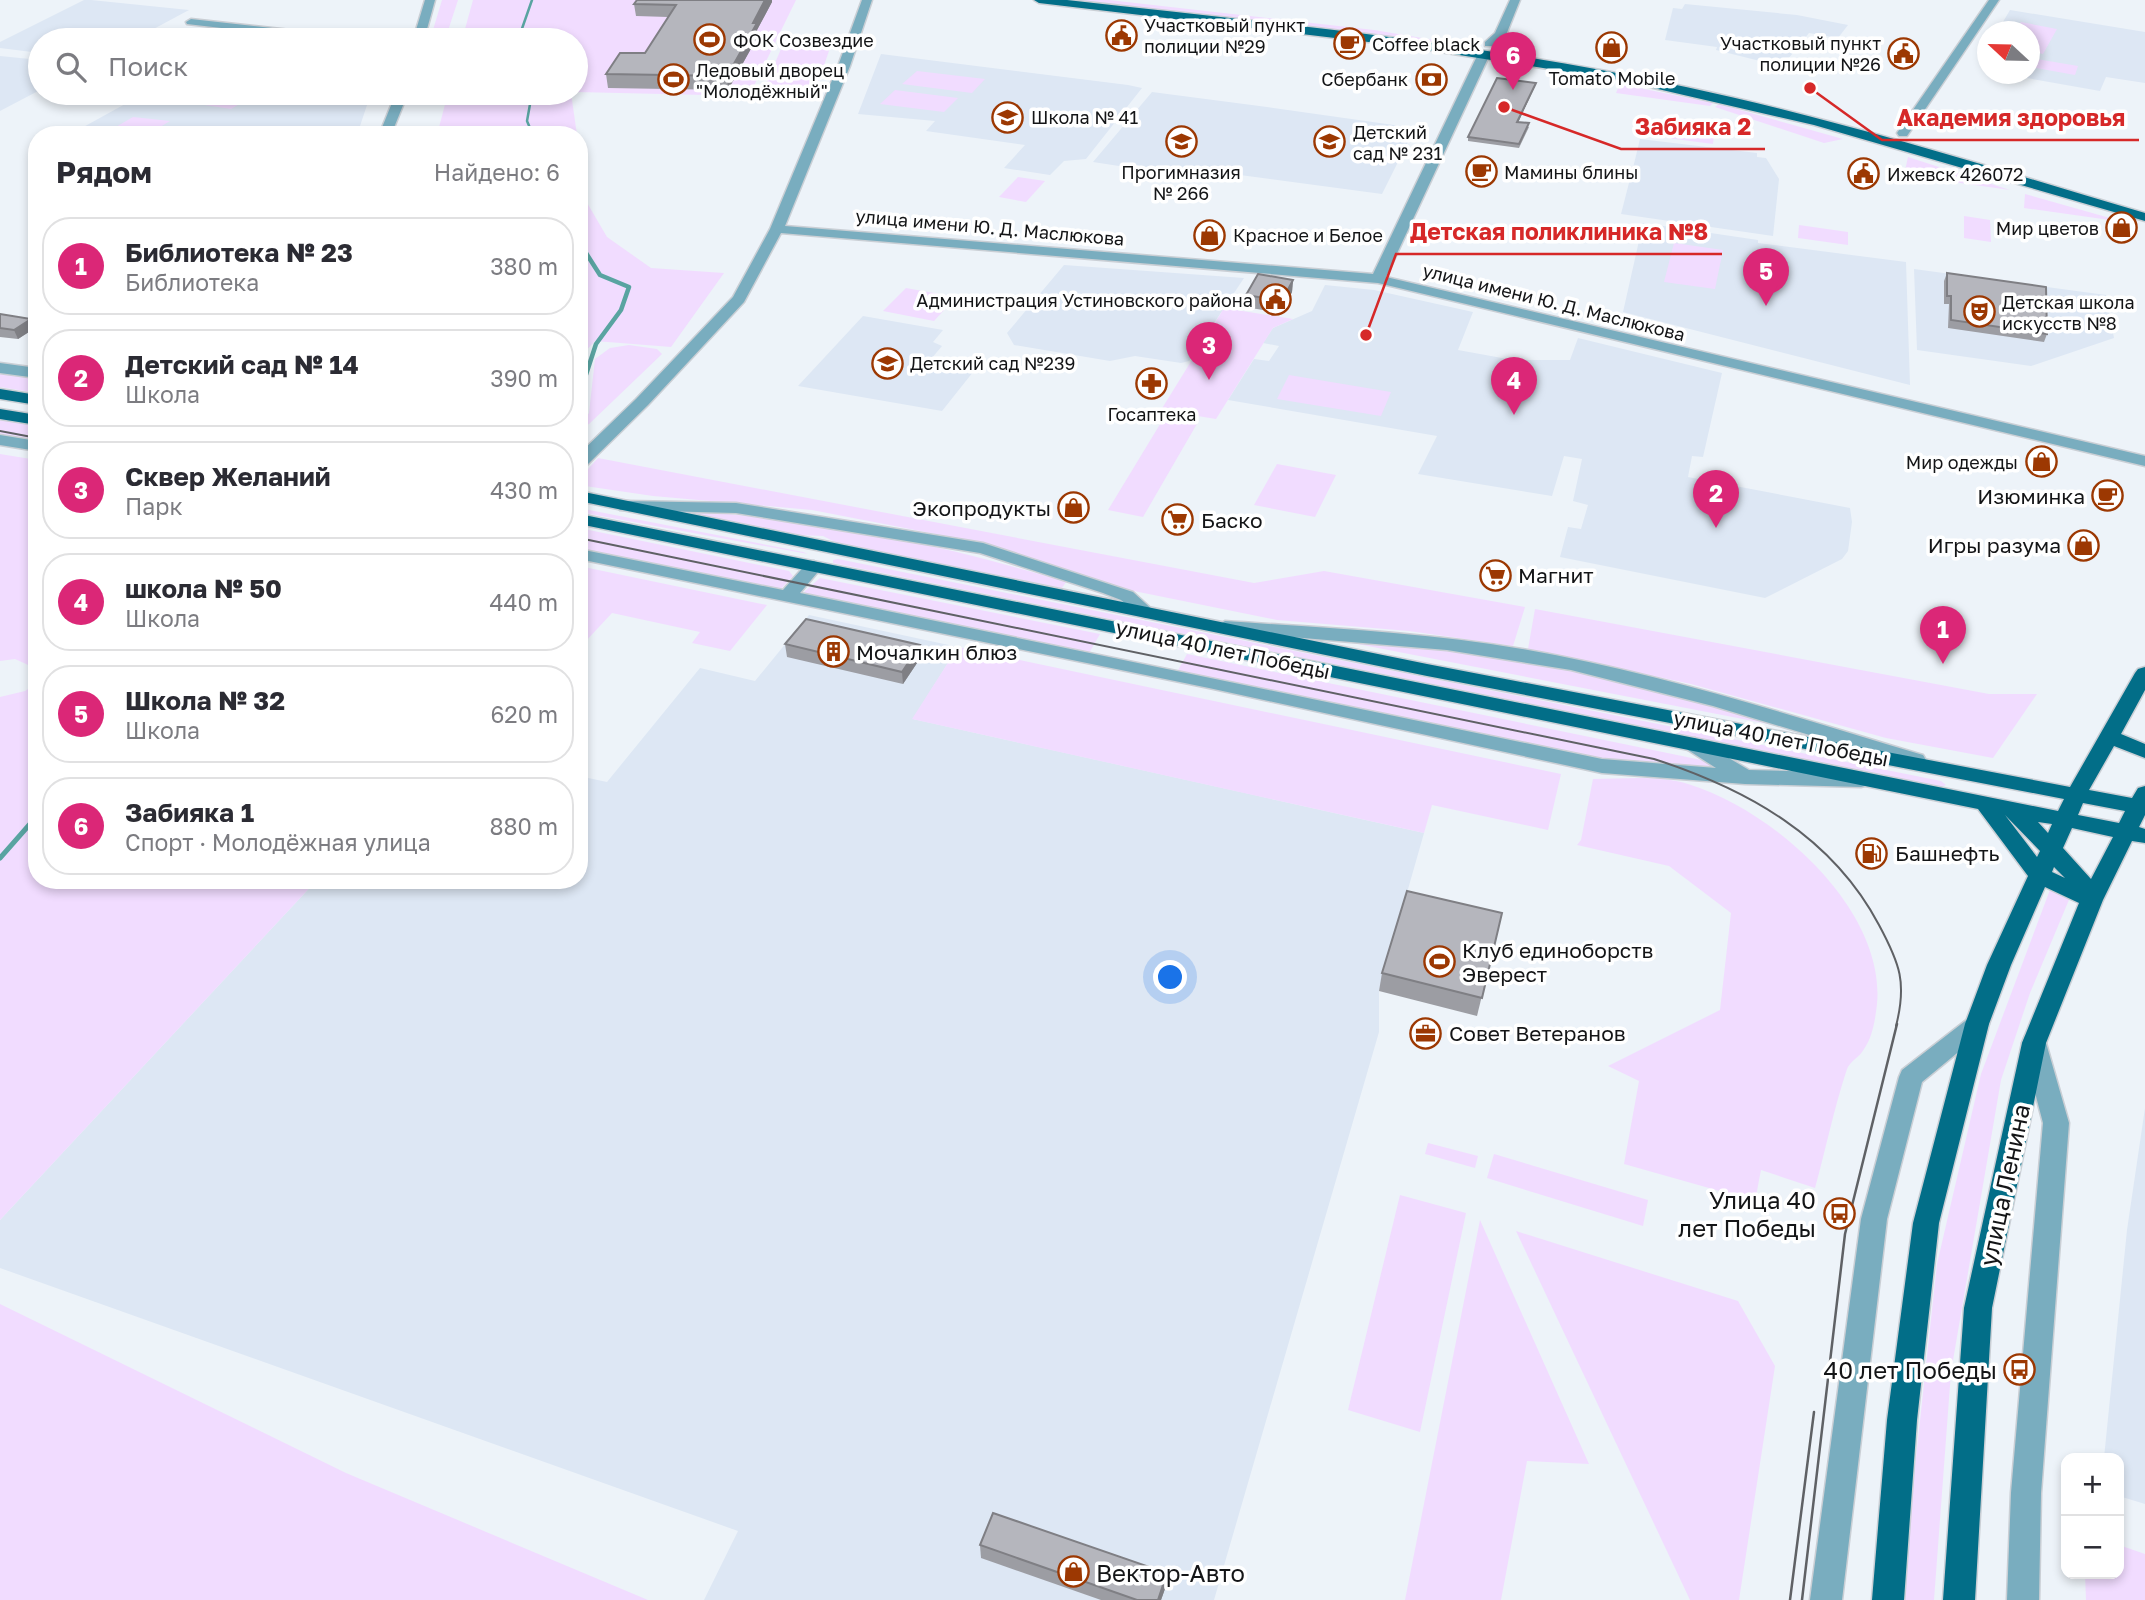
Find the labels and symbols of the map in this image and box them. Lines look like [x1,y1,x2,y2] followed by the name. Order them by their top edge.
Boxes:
[1144,14,1305,57] place label: Участковый пункт полиции №29
[1104,18,1138,52] public building icon: Участковый пункт полиции №29
[1977,21,2040,84] north arrow
[693,23,727,57] sports icon: ФОК Созвездие
[1332,27,1366,61] cafe icon: Coffee black
[733,29,874,51] place label: ФОК Созвездие
[1595,31,1629,65] shop icon: Tomato Mobile
[1490,32,1536,90] pin: 6
[1720,32,1881,75] place label: Участковый пункт полиции №26
[1372,33,1480,55] place label: Coffee black
[1887,36,1921,70] public building icon: Участковый пункт полиции №26
[696,59,844,102] place label: Ледовый дворец "Молодёжный"
[1414,62,1448,96] bank icon: Сбербанк
[656,63,690,97] sports icon: Ледовый дворец "Молодёжный"
[1549,67,1675,89] place label: Tomato Mobile
[1321,68,1408,90] place label: Сбербанк
[1882,96,2139,140] callout: Академия здоровья
[991,100,1025,134] school or university icon: Школа № 41
[1897,103,2125,131] text: Академия здоровья
[1621,105,1765,149] callout: Забияка 2
[1031,106,1138,128] place label: Школа № 41
[1635,112,1751,140] text: Забияка 2
[1353,121,1443,164] place label: Детский сад № 231
[1164,125,1198,159] school or university icon: Прогимназия № 266
[1313,125,1347,159] school or university icon: Детский сад № 231
[1464,155,1498,189] cafe icon: Мамины блины
[1847,157,1881,191] public building icon: Ижевск 426072
[1121,161,1241,204] place label: Прогимназия № 266
[1504,161,1638,183] place label: Мамины блины
[1887,163,2023,185] place label: Ижевск 426072
[855,204,1125,250] street label: улица имени Ю. Д. Маслюкова
[1396,210,1722,254] callout: Детская поликлиника №8
[2105,211,2139,245] shop icon: Мир цветов
[1410,217,1708,245] text: Детская поликлиника №8
[1996,217,2099,239] place label: Мир цветов
[1193,218,1227,252] shop icon: Красное и Белое
[1233,224,1383,246] place label: Красное и Белое
[1743,248,1789,306] pin: 5
[1421,259,1687,345] street label: улица имени Ю. Д. Маслюкова
[1259,283,1293,317] public building icon: Администрация Устиновского района
[916,289,1253,311] place label: Администрация Устиновского района
[2002,291,2135,334] place label: Детская школа искусств №8
[1962,295,1996,329] theatre icon: Детская школа искусств №8
[1186,322,1232,380] pin: 3
[870,346,904,380] school or university icon: Детский сад №239
[910,352,1075,374] place label: Детский сад №239
[1491,357,1537,415] pin: 4
[1135,366,1169,400] pharmacy icon: Госаптека
[1107,403,1197,425] place label: Госаптека
[2024,445,2058,479] shop icon: Мир одежды
[1906,451,2018,473] place label: Мир одежды
[1693,470,1739,528] pin: 2
[2091,479,2125,513] cafe icon: Изюминка
[1977,483,2085,509] place label: Изюминка
[1057,491,1091,525] shop icon: Экопродукты
[913,495,1051,521] place label: Экопродукты
[1161,503,1195,537] supermarket icon: Баско
[1201,507,1263,533] place label: Баско
[2067,528,2101,562] shop icon: Игры разума
[1928,532,2061,558] place label: Игры разума
[1478,558,1512,592] supermarket icon: Магнит
[1518,562,1594,588] place label: Магнит
[1920,606,1966,664] pin: 1
[1113,614,1333,684] street label: улица 40 лет Победы
[816,635,850,669] building icon: Мочалкин блюз
[856,639,1017,665] place label: Мочалкин блюз
[1671,704,1891,772] street label: улица 40 лет Победы
[1855,836,1889,870] fuel station icon: Башнефть
[1895,840,1999,866] place label: Башнефть
[1462,937,1653,987] place label: Клуб единоборств Эверест
[1422,945,1456,979] sports icon: Клуб единоборств Эверест
[1153,960,1187,994] your location
[1409,1016,1443,1050] office icon: Совет Ветеранов
[1449,1020,1626,1046] place label: Совет Ветеранов
[1973,1101,2035,1269] street label: улица Ленина
[1678,1185,1816,1242] place label: Улица 40 лет Победы
[1822,1196,1856,1230] bus stop icon: Улица 40 лет Победы
[2003,1352,2037,1386] bus stop icon: 40 лет Победы
[1824,1355,1997,1384] place label: 40 лет Победы
[1056,1555,1090,1589] shop icon: Вектор-Авто
[1096,1558,1245,1587] place label: Вектор-Авто

